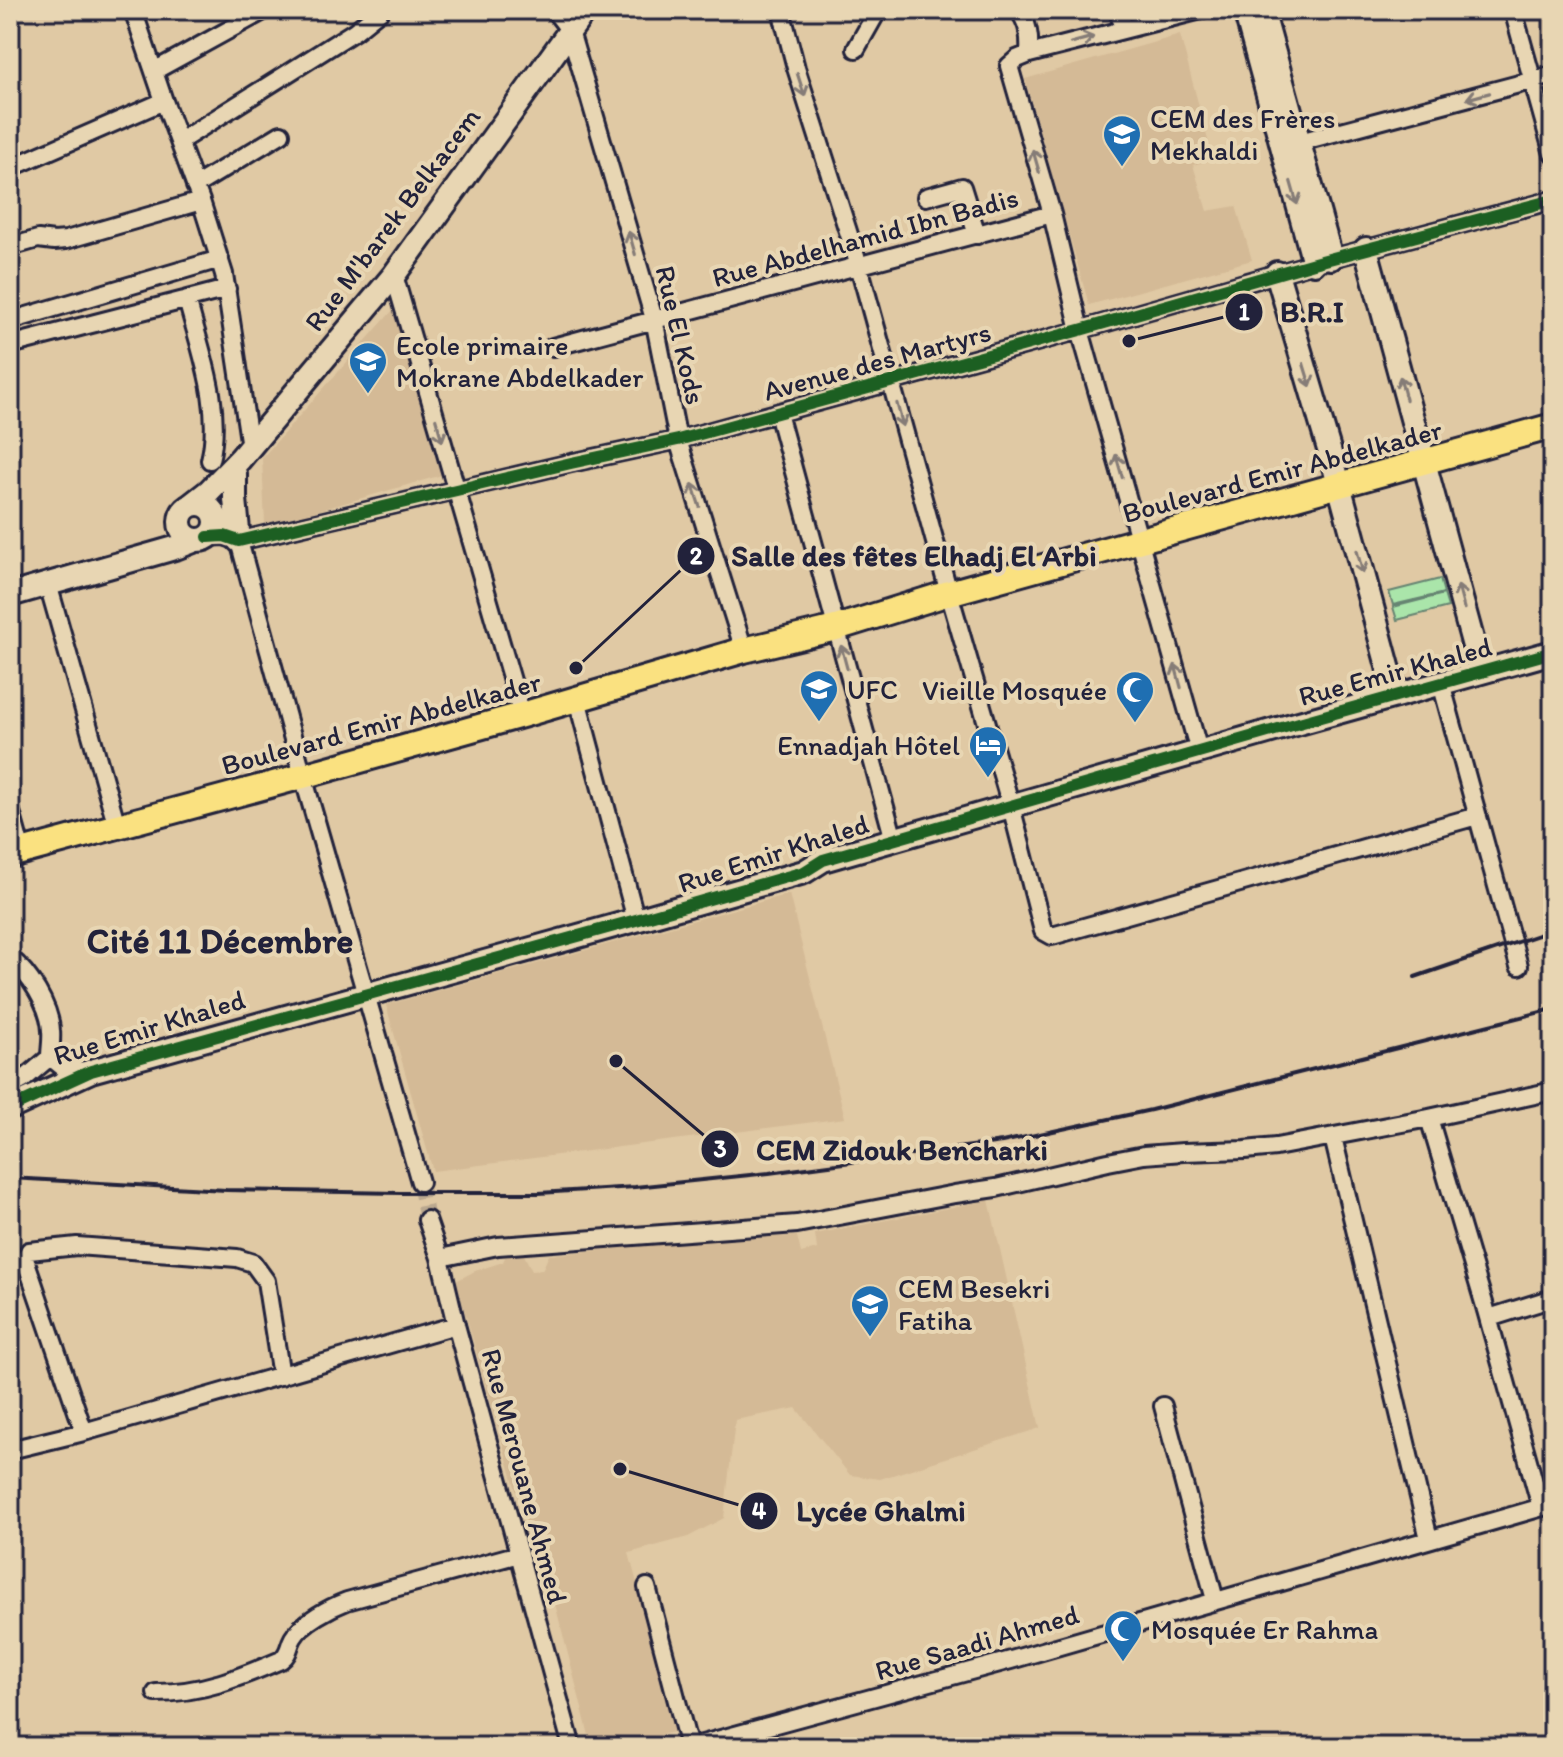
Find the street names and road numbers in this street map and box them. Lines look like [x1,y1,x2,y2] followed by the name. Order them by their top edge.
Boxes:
[297,100,488,338] street label: Rue M'barek Belkacem
[708,180,1022,294] street label: Rue Abdelhamid Ibn Badis
[649,262,713,408] street label: Rue El Kods
[759,314,995,408] street label: Avenue des Martyrs
[1118,412,1446,530] street label: Boulevard Emir Abdelkader
[1295,629,1495,713] street label: Rue Emir Khaled
[217,664,545,782] street label: Boulevard Emir Abdelkader
[673,806,873,900] street label: Rue Emir Khaled
[49,982,249,1072] street label: Rue Emir Khaled
[475,1345,575,1607] street label: Rue Merouane Ahmed
[871,1596,1083,1687] street label: Rue Saadi Ahmed

